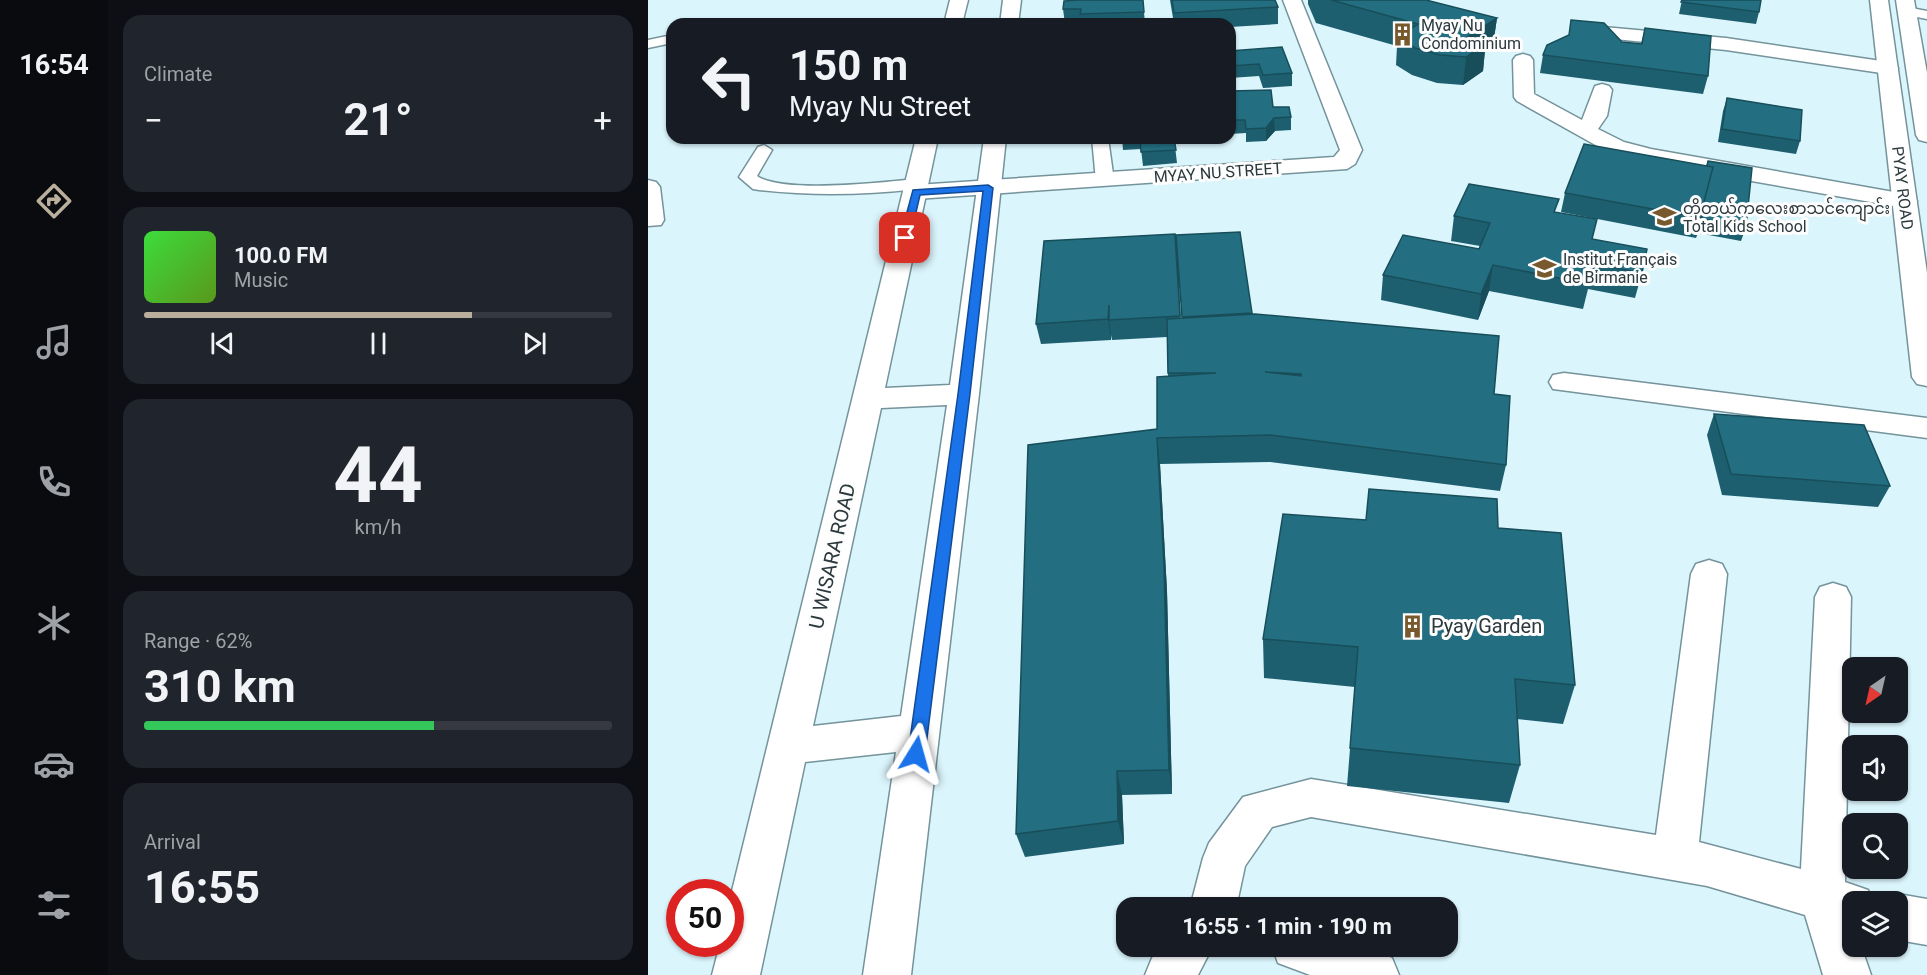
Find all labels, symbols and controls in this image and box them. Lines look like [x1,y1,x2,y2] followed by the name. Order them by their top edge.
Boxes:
[1421,16,1521,53] place label: Myay Nu Condominium
[1390,21,1416,47] building icon: Myay Nu Condominium
[789,41,908,90] text: 150 m
[690,42,768,120] icon: left
[19,49,89,81] text: 16:54
[144,62,212,86] text: Climate
[789,91,971,123] text: Myay Nu Street
[343,93,413,146] text: 21°
[144,101,163,140] text: −
[593,101,612,140] text: +
[1888,145,1917,231] street label: PYAY ROAD
[1153,159,1283,186] street label: MYAY NU STREET
[33,180,75,222] icon: directions
[1683,197,1890,236] place label: တိုတယ်ကလေးစာသင်ကျောင်း Total Kids School
[1652,204,1678,230] school or university icon: တိုတယ်ကလေးစာသင်ကျောင်း Total Kids School
[879,212,930,263] pin
[888,221,921,254] icon: arrive
[234,243,328,268] text: 100.0 FM
[1563,250,1677,287] place label: Institut Français de Birmanie
[1532,255,1558,281] school or university icon: Institut Français de Birmanie
[234,268,288,292] text: Music
[33,321,75,363] icon: music
[206,327,239,360] icon: previous
[362,327,395,360] icon: pause
[518,327,551,360] icon: next
[333,430,423,521] text: 44
[33,461,75,503] icon: phone
[804,481,860,631] street label: U WISARA ROAD
[355,515,401,539] text: km/h
[33,602,75,644] icon: climate
[1400,613,1426,639] building icon: Pyay Garden
[1431,614,1542,638] place label: Pyay Garden
[144,629,252,653] text: Range · 62%
[1842,657,1908,723] north arrow
[1842,657,1908,957] map controls
[144,660,296,713] text: 310 km
[884,722,948,786] position arrow
[1842,735,1908,801] button: sound
[33,743,75,785] icon: car
[1842,813,1908,879] button: search
[144,830,201,854] text: Arrival
[144,861,260,914] text: 16:55
[666,879,744,957] speed limit sign: 50
[33,884,75,926] icon: filters
[1842,891,1908,957] button: layers
[1182,914,1392,939] text: 16:55 · 1 min · 190 m

